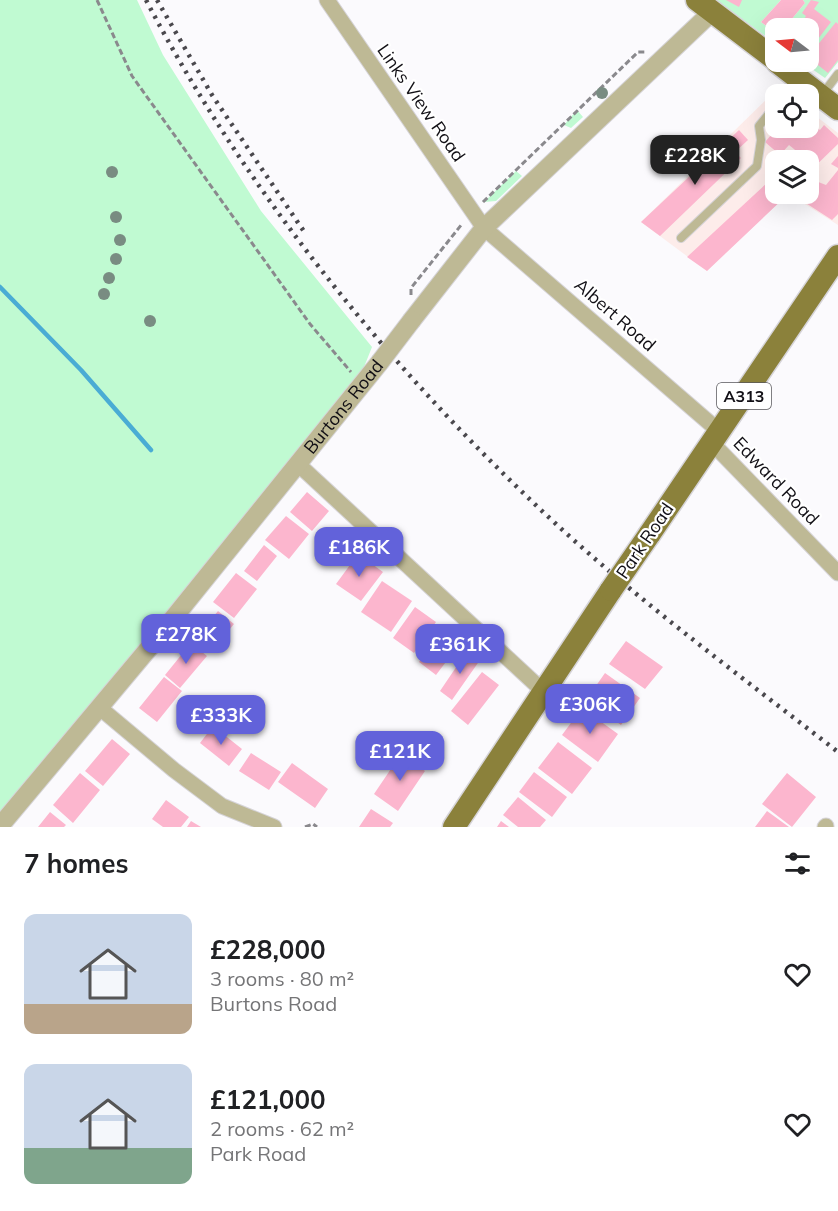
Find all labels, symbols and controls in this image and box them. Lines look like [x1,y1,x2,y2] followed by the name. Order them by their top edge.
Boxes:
[765,18,819,72] north arrow
[765,18,819,204] map controls
[372,39,471,166] street label: Links View Road
[765,84,819,138] button: locate
[653,135,737,186] pin: £228K
[664,142,726,167] text: £228K
[765,150,819,204] button: layers
[570,273,661,356] street label: Albert Road
[298,355,388,458] street label: Burtons Road
[717,383,771,409] road number: A313
[729,432,824,530] street label: Edward Road
[611,498,678,583] street label: Park Road
[317,527,401,578] pin: £186K
[328,534,390,559] text: £186K
[144,614,228,665] pin: £278K
[155,621,217,646] text: £278K
[418,624,502,675] pin: £361K
[429,631,491,656] text: £361K
[548,684,632,735] pin: £306K
[559,691,621,716] text: £306K
[179,695,263,746] pin: £333K
[190,702,252,727] text: £333K
[358,731,442,782] pin: £121K
[369,738,431,763] text: £121K
[24,847,128,880] text: 7 homes
[781,847,814,880] icon: filters
[210,933,326,966] text: £228,000
[72,938,144,1010] icon: home
[781,958,814,991] icon: heart
[210,966,354,991] text: 3 rooms · 80 m²
[210,991,337,1016] text: Burtons Road
[210,1083,326,1116] text: £121,000
[72,1088,144,1160] icon: home
[781,1108,814,1141] icon: heart
[210,1116,354,1141] text: 2 rooms · 62 m²
[210,1141,306,1166] text: Park Road

